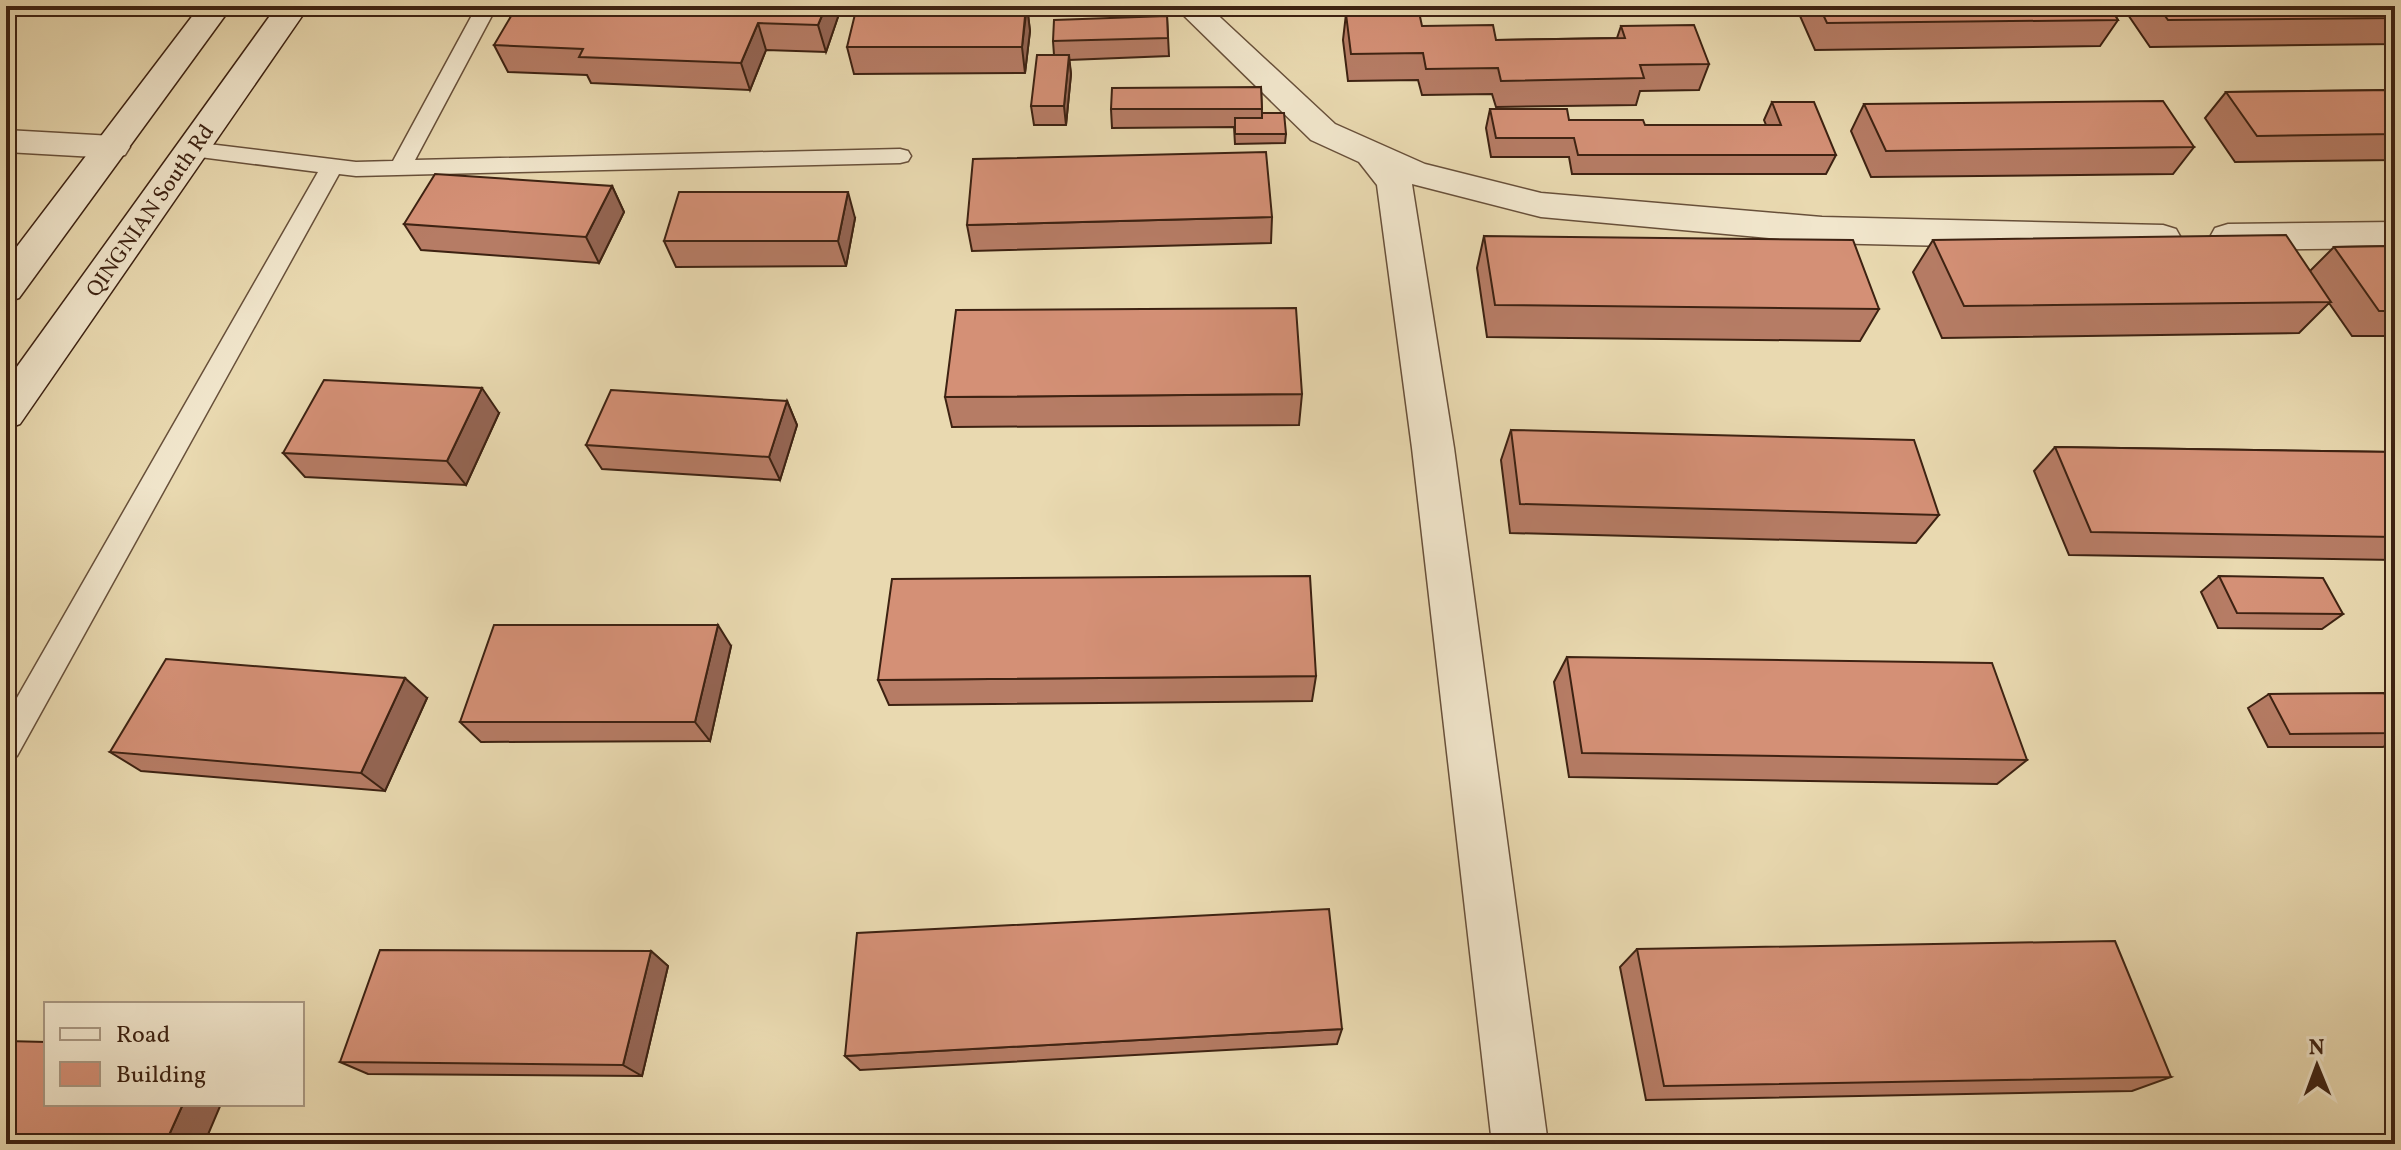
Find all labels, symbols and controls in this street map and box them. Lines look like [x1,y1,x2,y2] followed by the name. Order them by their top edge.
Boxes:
[80,119,223,304] street label: QINGNIAN South Rd
[44,1002,304,1106] legend
[116,1019,170,1053] text: Road
[2277,1026,2357,1106] north arrow
[2308,1033,2325,1064] text: N
[116,1059,206,1093] text: Building

